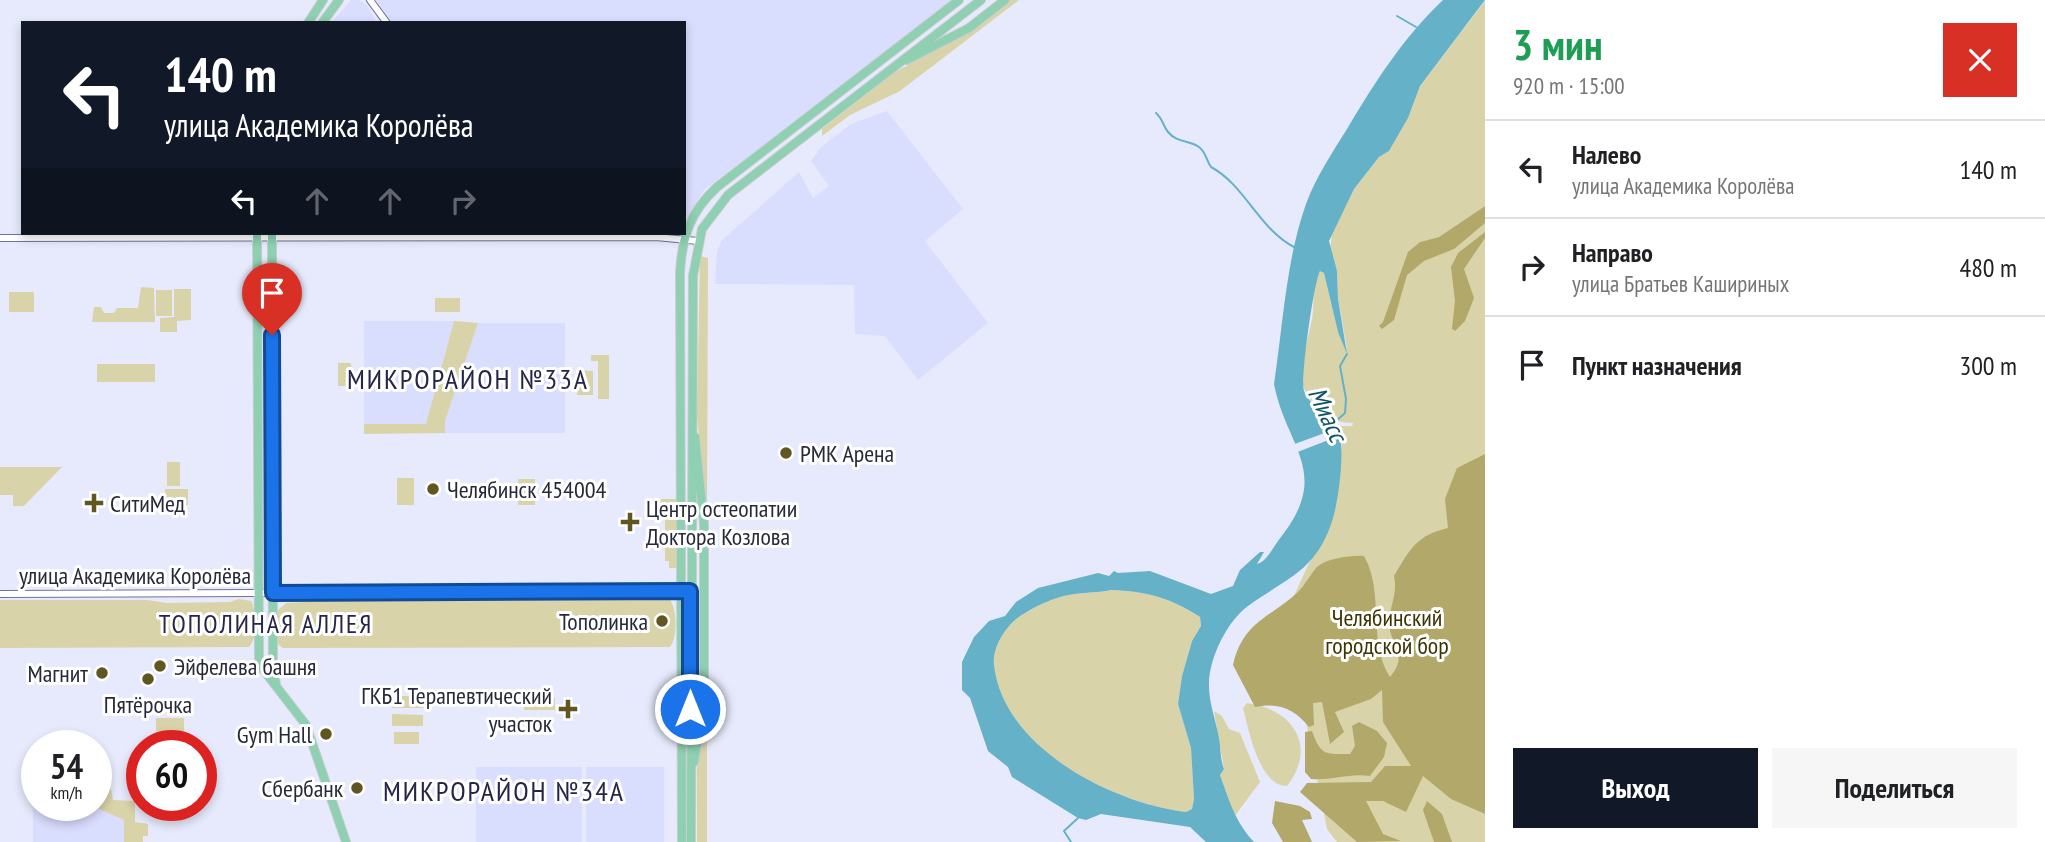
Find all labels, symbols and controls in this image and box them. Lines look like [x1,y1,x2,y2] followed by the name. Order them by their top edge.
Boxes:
[1513,17,1603,72] text: 3 мин
[1943,23,2017,97] button: close
[164,42,277,106] text: 140 m
[49,49,140,140] icon: left
[1513,71,1625,100] text: 920 m · 15:00
[164,104,474,146] text: улица Академика Королёва
[1572,138,1641,171] text: Налево
[1513,150,1551,188] icon: left
[1959,153,2017,186] text: 140 m
[1572,171,1795,200] text: улица Академика Королёва
[225,182,263,220] icon: left
[298,182,336,220] icon: ahead
[371,182,409,220] icon: ahead
[444,182,482,220] icon: right
[1572,236,1653,269] text: Направо
[1513,248,1551,286] icon: right
[1959,251,2017,284] text: 480 m
[242,263,302,335] pin
[1572,269,1789,298] text: улица Братьев Кашириных
[253,274,291,312] icon: arrive
[1513,346,1551,384] icon: arrive
[1572,349,1742,382] text: Пункт назначения
[1959,349,2017,382] text: 300 m
[347,360,589,397] district label: МИКРОРАЙОН №33А
[1301,381,1356,449] water label: Миасс
[800,438,894,469] place label: РМК Арена
[778,445,794,461] marker: РМК Арена
[447,474,607,505] place label: Челябинск 454004
[425,481,441,497] marker: Челябинск 454004
[110,488,186,519] place label: СитиМед
[84,493,104,513] marker: СитиМед
[646,493,797,552] place label: Центр остеопатии Доктора Козлова
[620,512,640,532] marker: Центр остеопатии Доктора Козлова
[19,560,251,591] street label: улица Академика Королёва
[1325,602,1449,661] park label: Челябинский городской бор
[559,606,648,637] place label: Тополинка
[159,607,373,640] district label: ТОПОЛИНАЯ АЛЛЕЯ
[654,613,670,629] marker: Тополинка
[174,651,316,682] place label: Эйфелева башня
[27,658,88,689] place label: Магнит
[152,658,168,674] marker: Эйфелева башня
[94,665,110,681] marker: Магнит
[140,671,156,687] marker: Пятёрочка
[653,672,727,746] position arrow
[361,680,553,739] place label: ГКБ1 Терапевтический участок
[104,689,192,720] place label: Пятёрочка
[558,699,578,719] marker: ГКБ1 Терапевтический участок
[237,719,312,750] place label: Gym Hall
[318,726,334,742] marker: Gym Hall
[126,730,217,821] speed limit sign: 60
[50,743,83,789] text: 54
[1513,748,1758,828] button: Выход
[1772,748,2017,828] button: Поделиться
[383,772,625,809] district label: МИКРОРАЙОН №34А
[262,773,344,804] place label: Сбербанк
[349,780,365,796] marker: Сбербанк
[51,781,82,804] text: km/h

